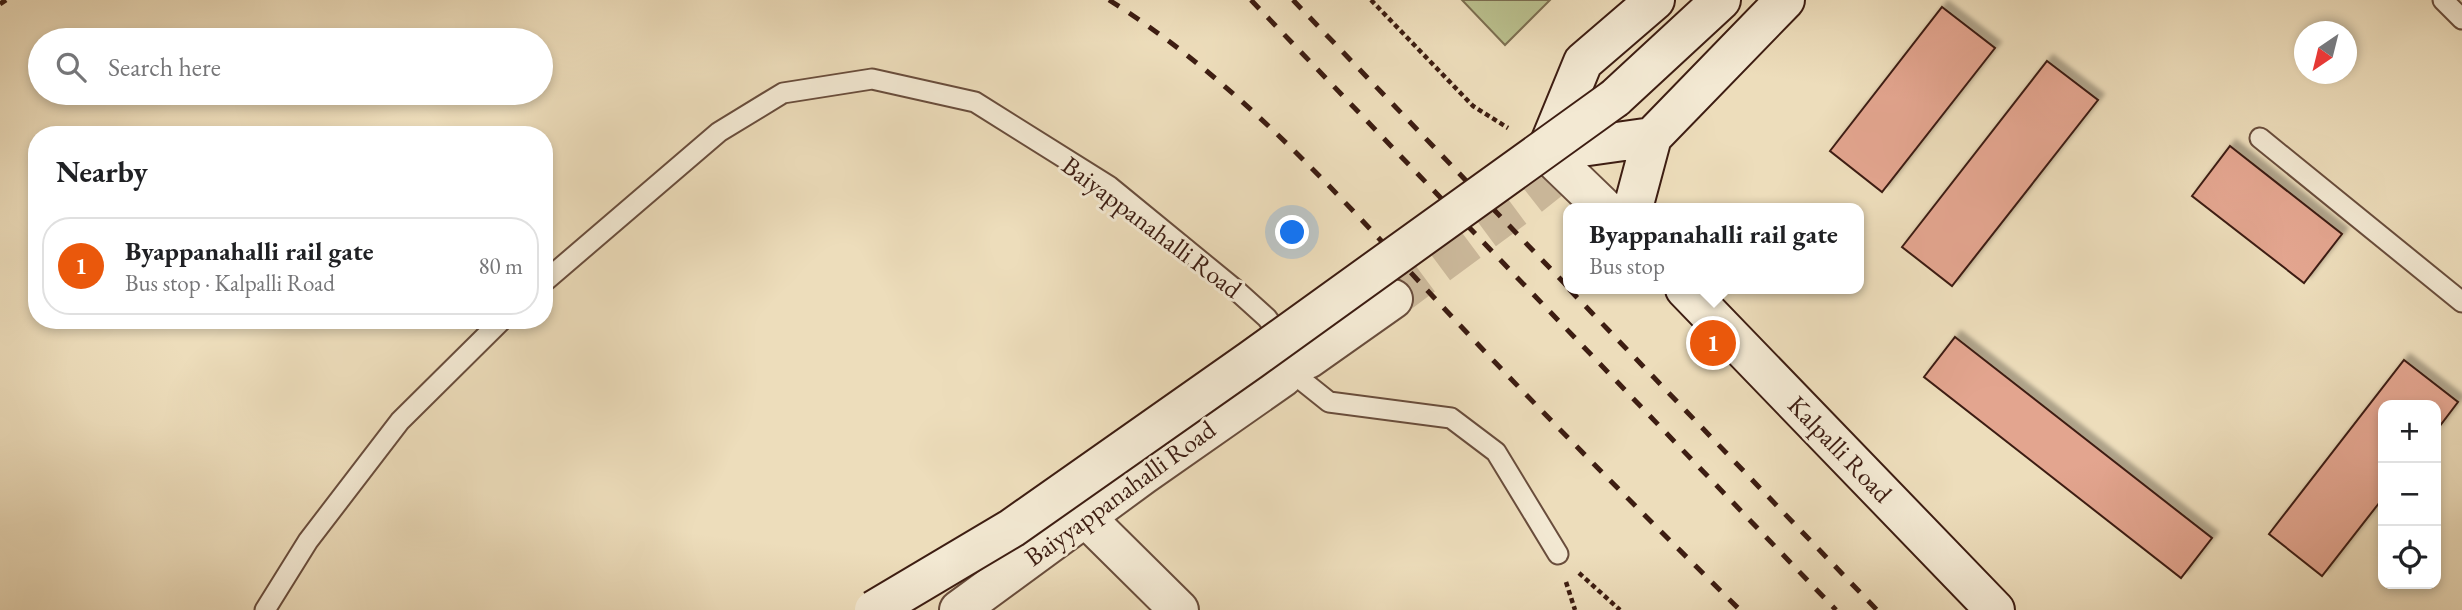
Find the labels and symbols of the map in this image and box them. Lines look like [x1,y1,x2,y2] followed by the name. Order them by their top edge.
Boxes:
[2294,21,2357,84] north arrow
[1055,148,1249,306] street label: Baiyappanahalli Road
[1275,215,1309,249] your location
[1690,317,1736,369] pin: 1
[1780,388,1900,510] street label: Kalpalli Road
[1018,412,1223,574] street label: Baiyyappanahalli Road

